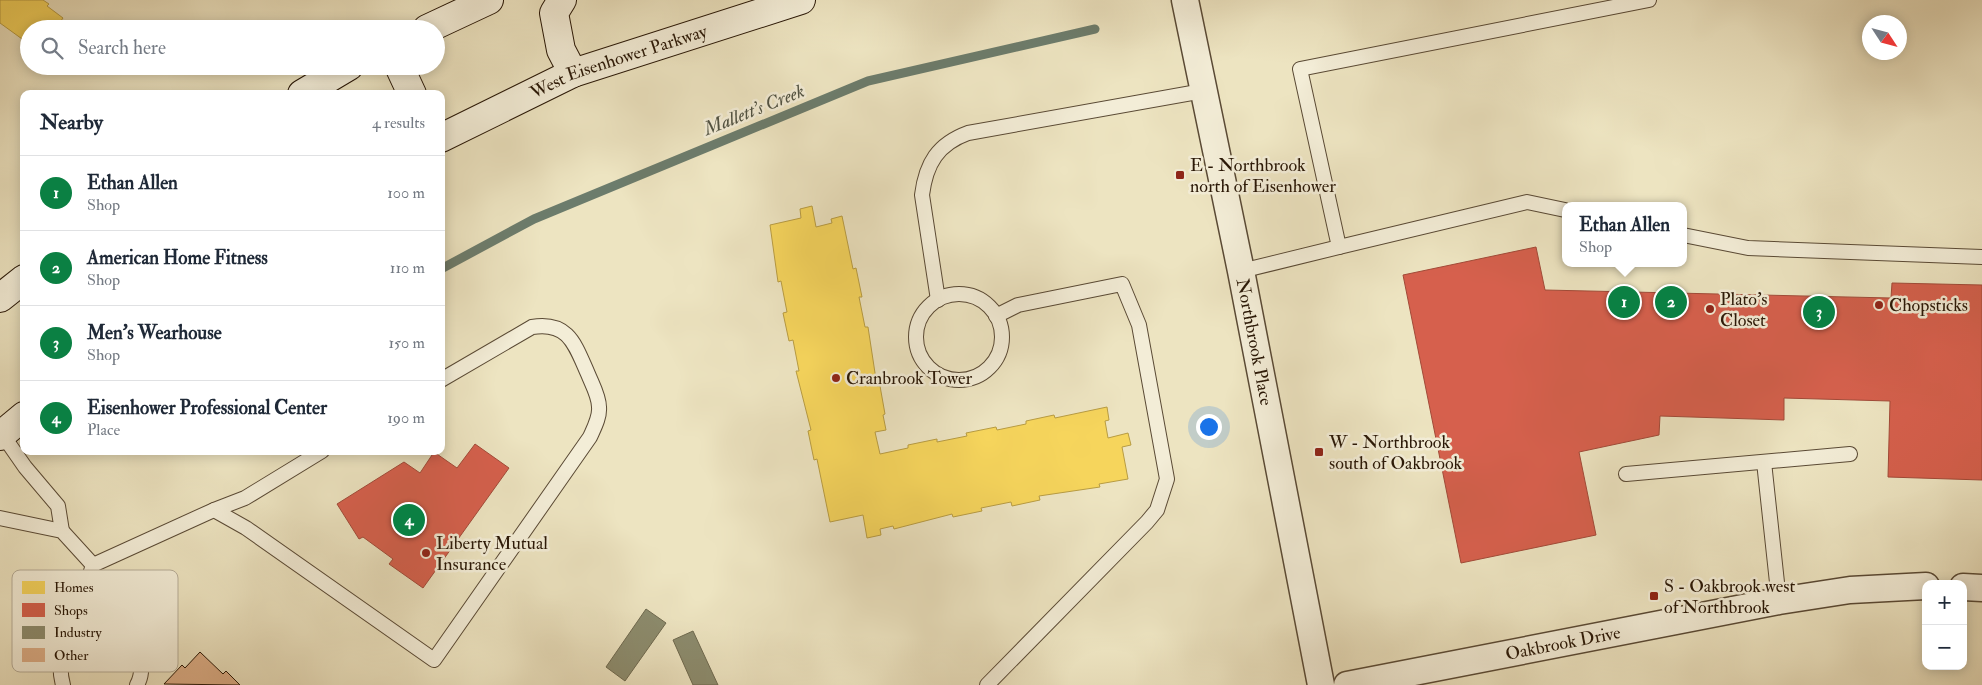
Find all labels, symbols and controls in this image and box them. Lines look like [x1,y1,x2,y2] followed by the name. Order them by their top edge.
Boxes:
[1862,15,1907,60] north arrow
[525,19,711,104] street label: West Eisenhower Parkway
[20,20,445,75] search box
[38,34,66,62] icon: search
[78,36,166,60] text: Search here
[699,79,808,141] water label: Mallett's Creek
[40,109,103,136] text: Nearby
[372,113,425,133] text: 4 results
[1190,154,1336,198] place label: E - Northbrook north of Eisenhower
[1174,169,1186,181] marker: E - Northbrook north of Eisenhower
[87,171,178,195] text: Ethan Allen
[53,183,59,203] text: 1
[387,183,425,203] text: 100 m
[87,195,120,215] text: Shop
[1562,202,1687,267] popup
[1579,213,1670,237] text: Ethan Allen
[1579,237,1612,257] text: Shop
[87,246,268,270] text: American Home Fitness
[52,258,60,278] text: 2
[390,258,425,278] text: 110 m
[87,270,120,290] text: Shop
[1231,277,1278,408] street label: Northbrook Place
[1608,283,1640,321] pin: 1
[1655,283,1687,321] pin: 2
[1720,288,1767,332] place label: Plato's Closet
[1803,293,1835,331] pin: 3
[1889,294,1968,317] place label: Chopsticks
[1873,299,1885,311] marker: Chopsticks
[1704,303,1716,315] marker: Plato's Closet
[87,321,222,345] text: Men's Wearhouse
[53,333,59,353] text: 3
[388,333,425,353] text: 150 m
[87,345,120,365] text: Shop
[846,367,973,390] place label: Cranbrook Tower
[830,372,842,384] marker: Cranbrook Tower
[87,396,327,420] text: Eisenhower Professional Center
[52,408,60,428] text: 4
[387,408,425,428] text: 190 m
[1196,414,1222,440] your location
[87,420,120,440] text: Place
[1328,431,1463,475] place label: W - Northbrook south of Oakbrook
[1313,446,1325,458] marker: W - Northbrook south of Oakbrook
[393,501,425,539] pin: 4
[436,532,548,576] place label: Liberty Mutual Insurance
[420,547,432,559] marker: Liberty Mutual Insurance
[12,570,178,672] legend
[1664,575,1795,619] place label: S - Oakbrook west of Northbrook
[54,579,94,596] text: Homes
[1922,580,1967,670] map controls
[1922,580,1967,625] button: +
[1648,590,1660,602] marker: S - Oakbrook west of Northbrook
[54,602,88,620] text: Shops
[1503,620,1623,665] street label: Oakbrook Drive
[54,624,103,642] text: Industry
[1922,625,1967,670] button: −
[54,647,89,664] text: Other

